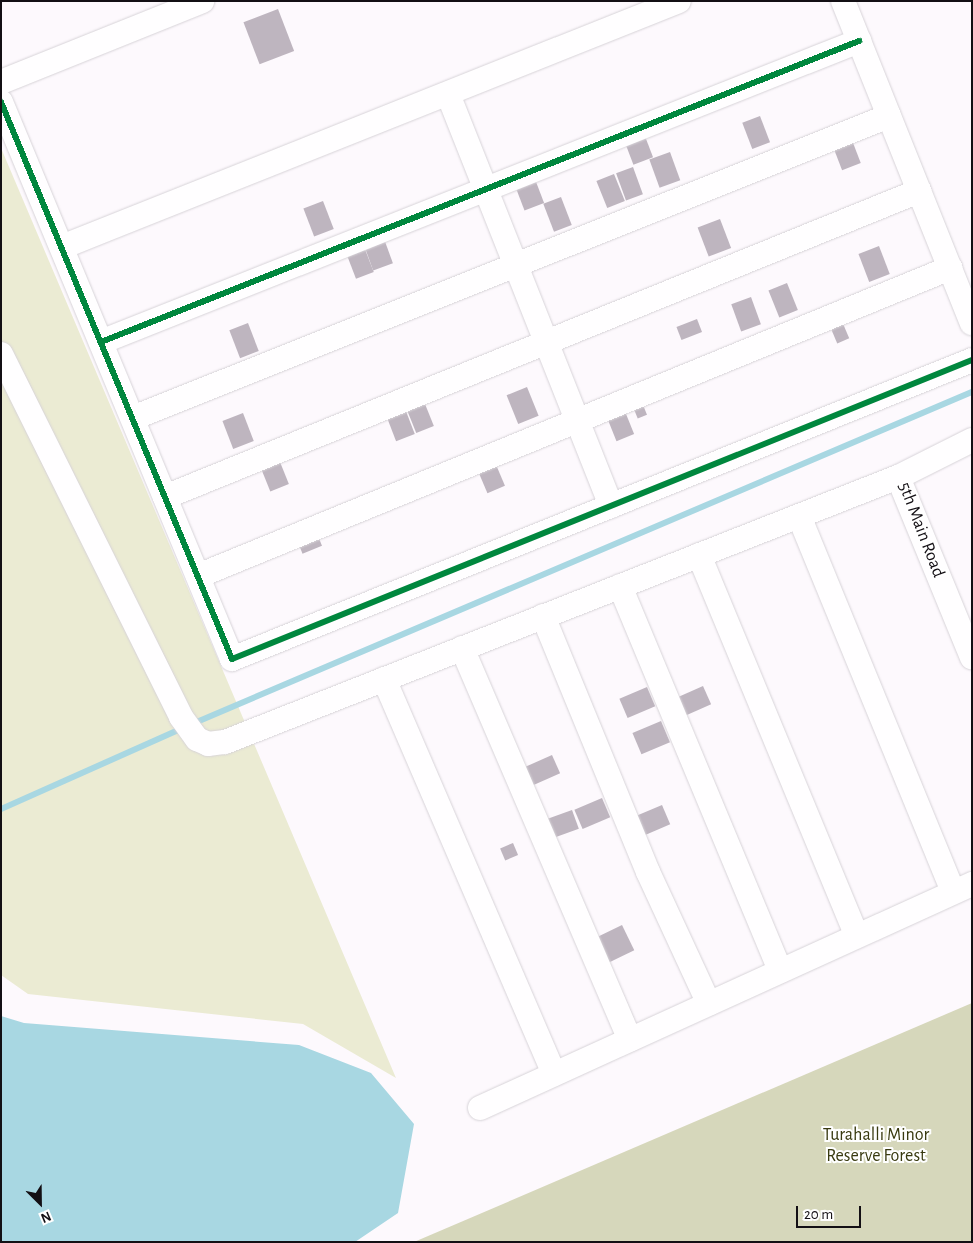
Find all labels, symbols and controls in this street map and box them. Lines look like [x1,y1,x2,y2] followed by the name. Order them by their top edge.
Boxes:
[893,479,949,581] street label: 5th Main Road
[823,1125,929,1168] park label: Turahalli Minor Reserve Forest
[15,1178,65,1228] north arrow
[798,1196,863,1228] scale bar
[804,1207,833,1222] text: 20 m
[39,1208,53,1225] text: N

